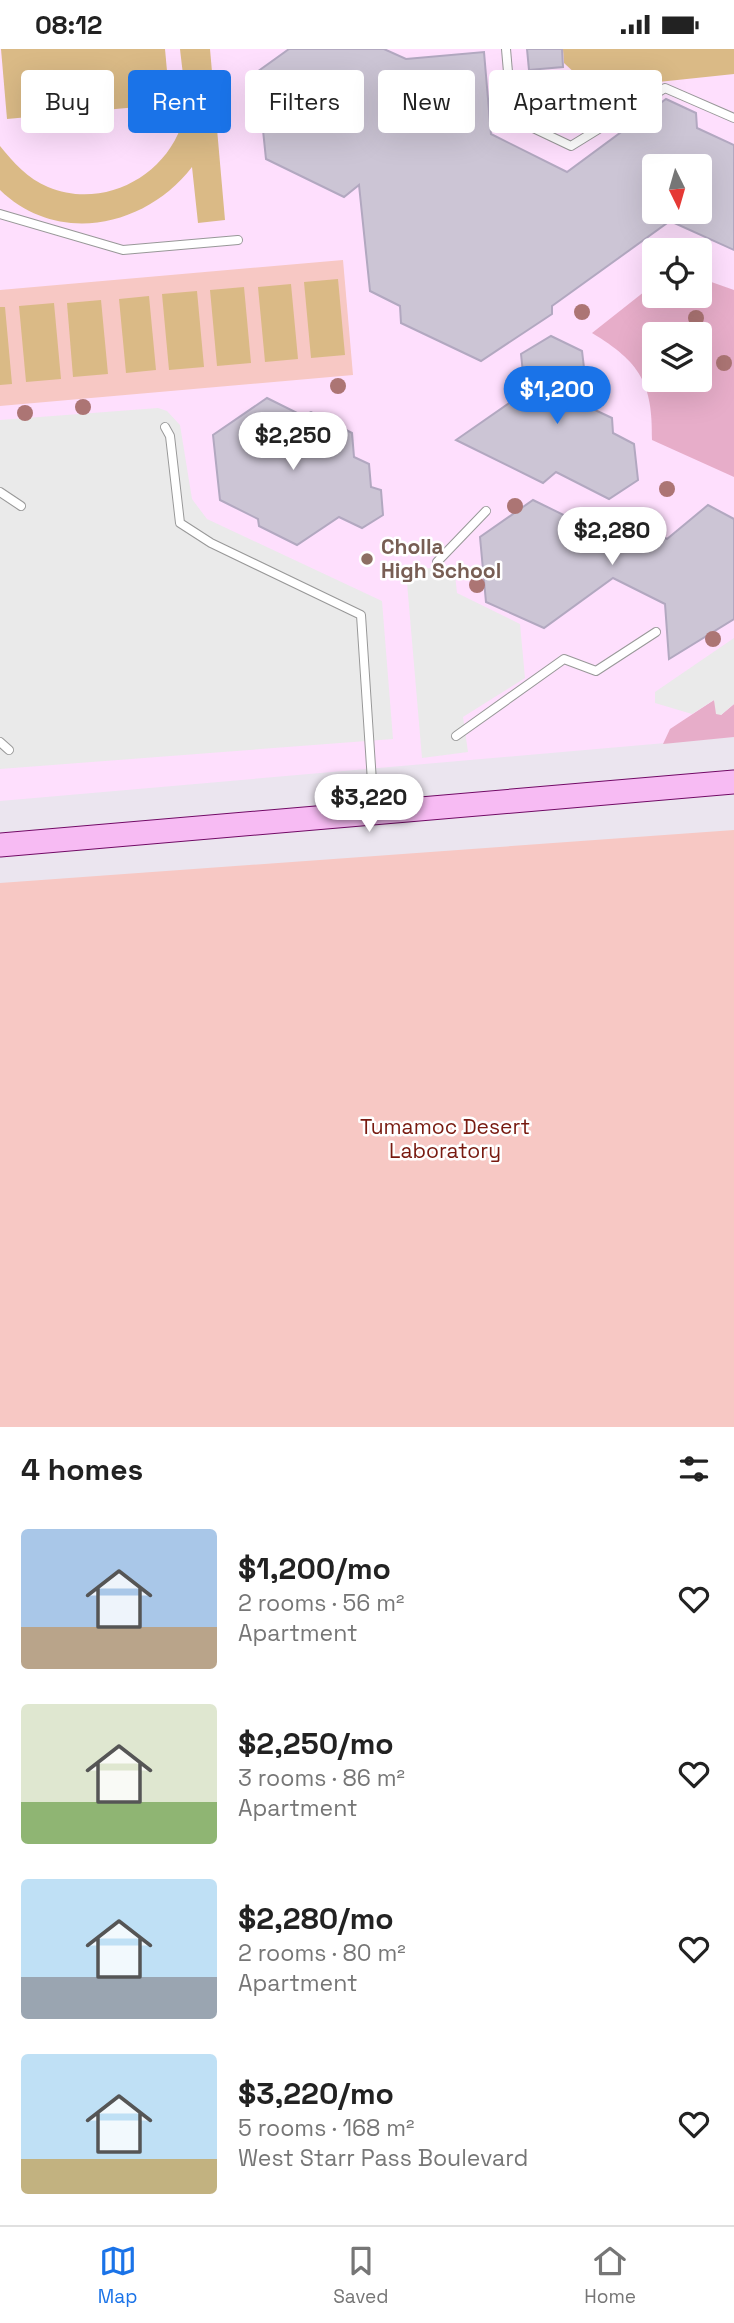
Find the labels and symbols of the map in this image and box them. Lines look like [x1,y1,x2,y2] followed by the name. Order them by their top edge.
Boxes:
[642,154,712,224] north arrow
[500,367,614,426] pin: $1,200
[236,413,350,472] pin: $2,250
[555,507,669,567] pin: $2,280
[381,533,501,584] place label: Cholla High School
[359,551,375,567] marker: Cholla High School
[312,775,426,834] pin: $3,220
[360,1113,530,1164] park label: Tumamoc Desert Laboratory

